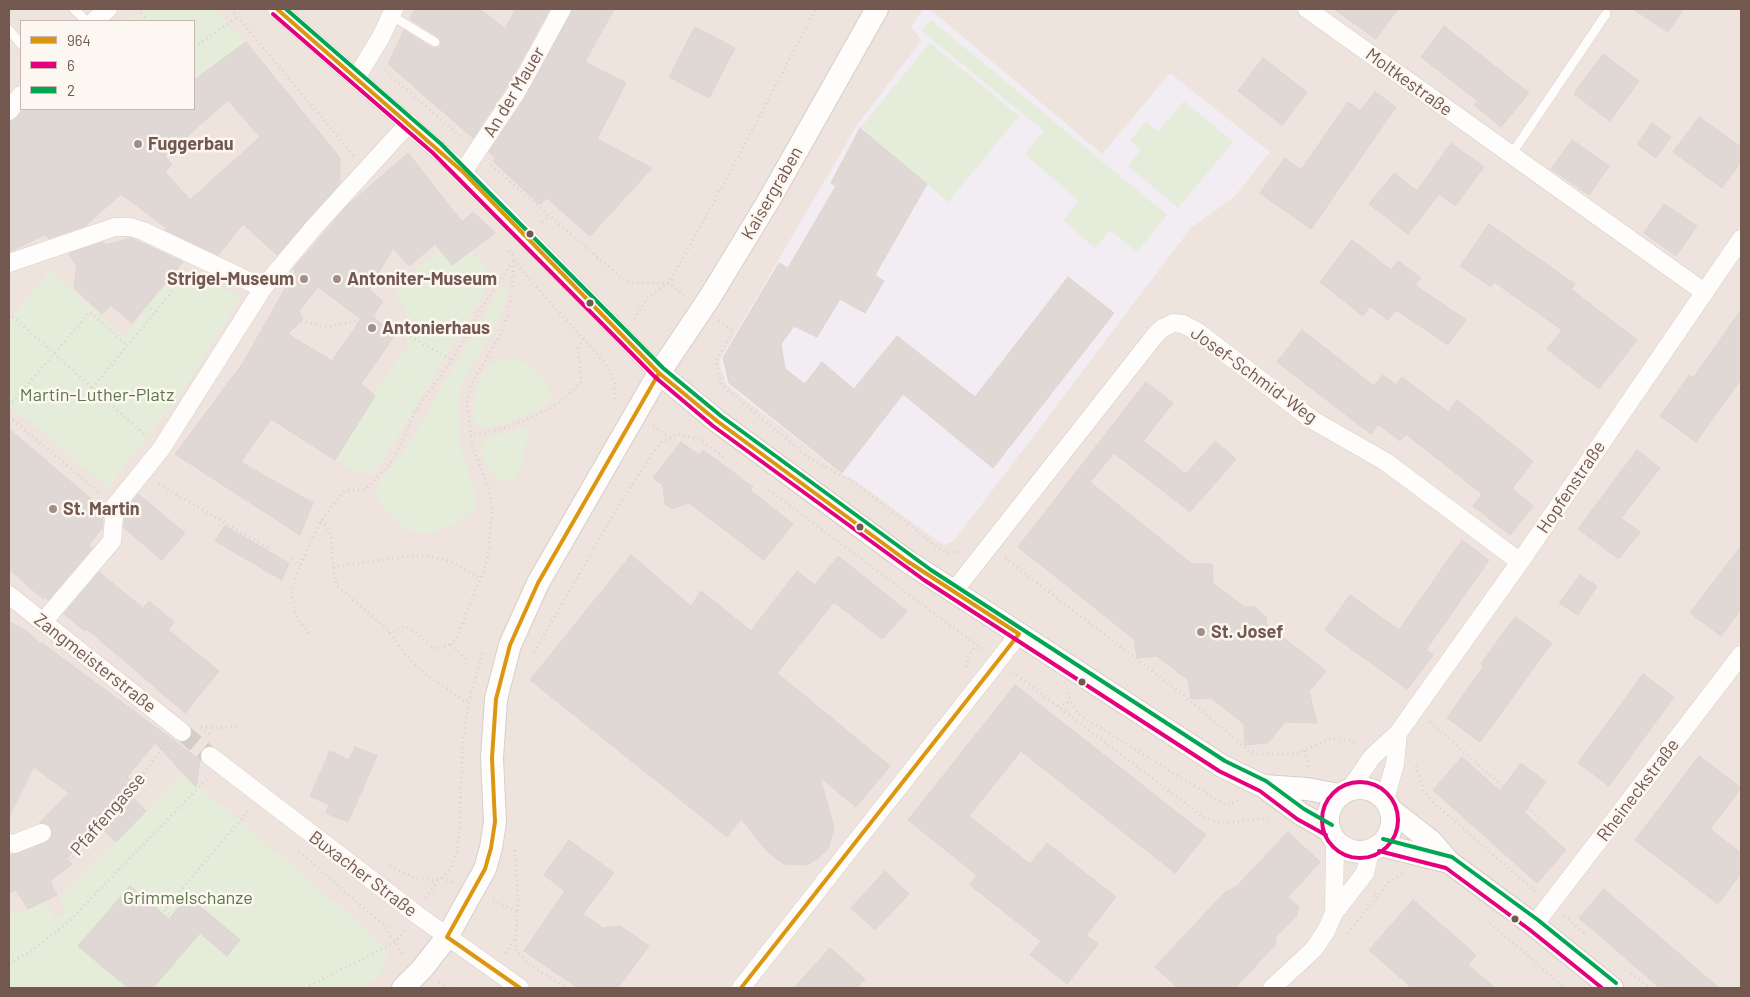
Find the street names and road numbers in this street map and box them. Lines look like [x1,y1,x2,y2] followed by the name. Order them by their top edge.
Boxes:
[479,43,549,141] street label: An der Mauer
[1361,43,1457,121] street label: Moltkestraße
[737,143,807,243] street label: Kaisergraben
[1187,322,1321,428] street label: Josef-Schmid-Weg
[1532,437,1610,537] street label: Hopfenstraße
[30,609,160,717] street label: Zangmeisterstraße
[1592,734,1684,846] street label: Rheineckstraße
[66,768,150,860] street label: Pfaffengasse
[305,826,421,922] street label: Buxacher Straße

